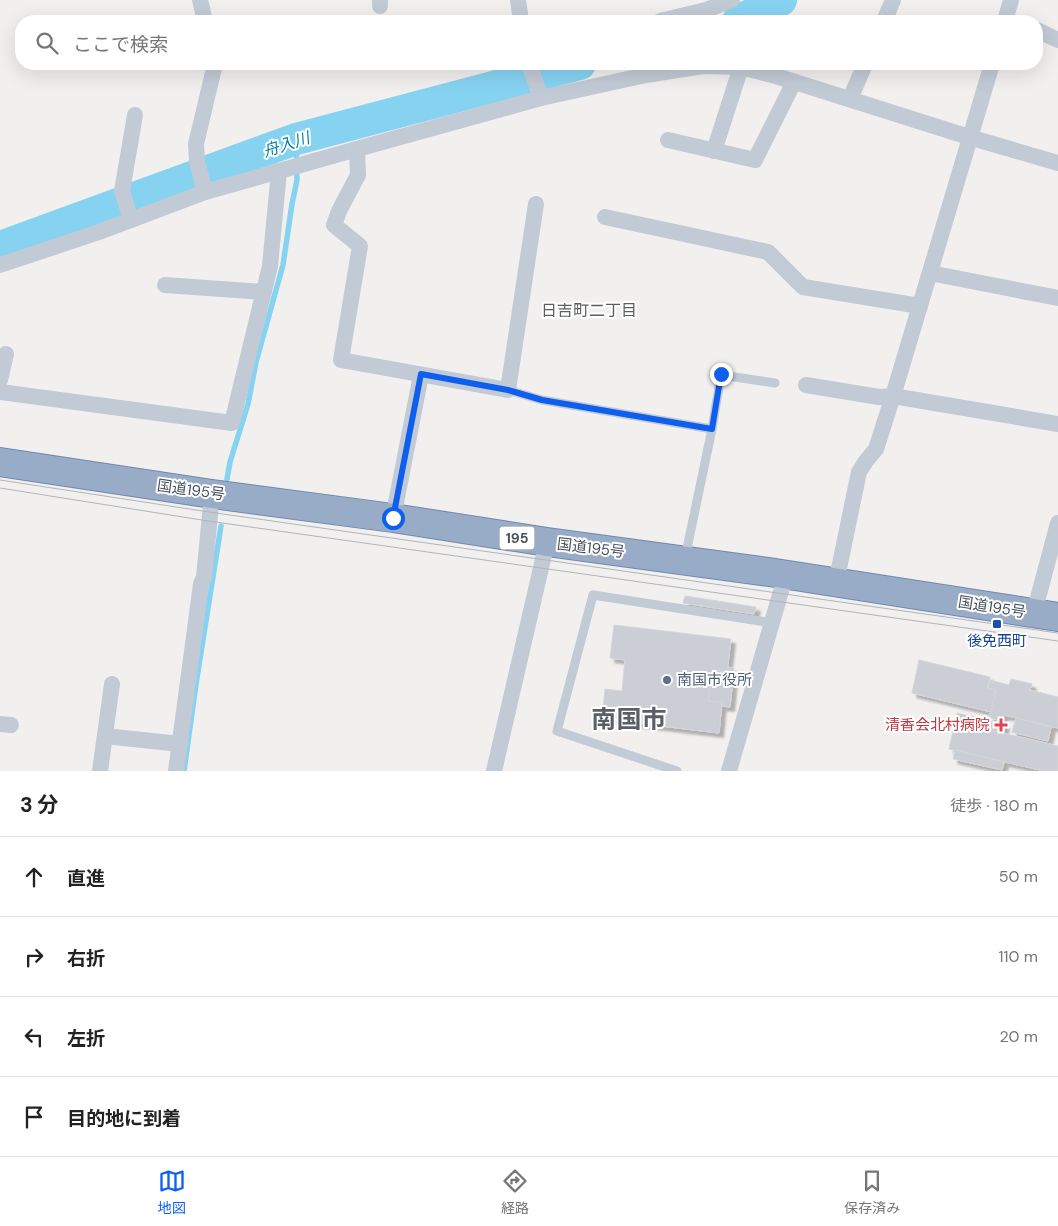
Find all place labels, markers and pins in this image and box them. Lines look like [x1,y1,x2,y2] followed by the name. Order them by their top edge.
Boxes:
[991,618,1003,630] marker: 後免西町
[967,631,1027,651] place label: 後免西町
[677,670,752,690] place label: 南国市役所
[661,674,673,686] marker: 南国市役所
[885,715,990,735] place label: 清香会北村病院
[994,718,1008,732] marker: 清香会北村病院

